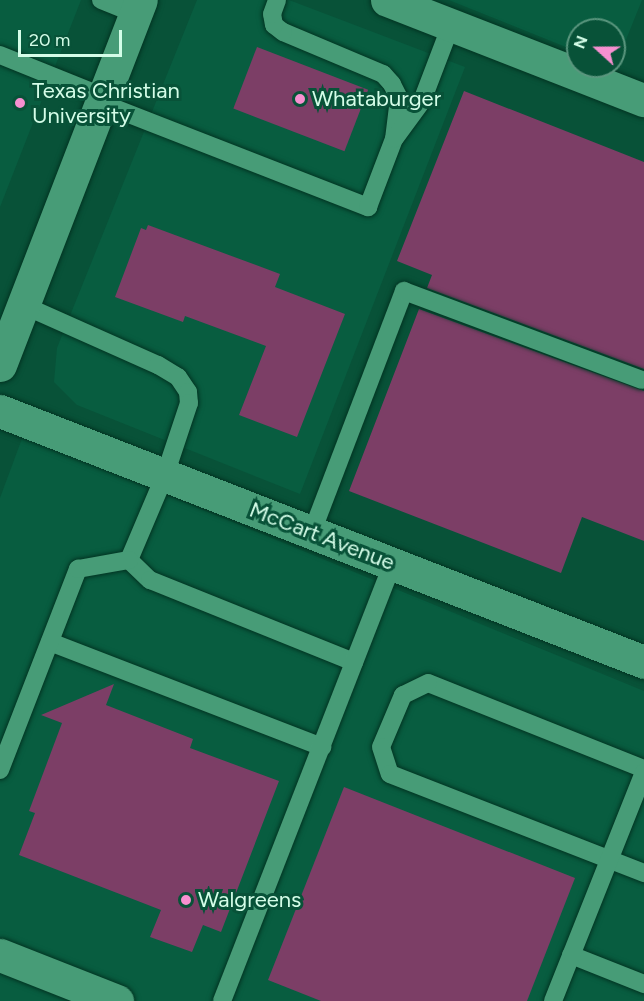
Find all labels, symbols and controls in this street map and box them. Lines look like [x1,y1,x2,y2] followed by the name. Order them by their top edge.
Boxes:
[21,18,124,56] scale bar
[566,18,626,78] north arrow
[29,29,70,51] text: 20 m
[570,33,592,51] text: N
[32,77,180,128] place label: Texas Christian University
[312,86,441,112] place label: Whataburger
[293,92,307,106] marker: Whataburger
[13,96,27,110] marker: Texas Christian University
[246,496,398,576] street label: McCart Avenue
[198,887,301,913] place label: Walgreens
[179,893,193,907] marker: Walgreens

